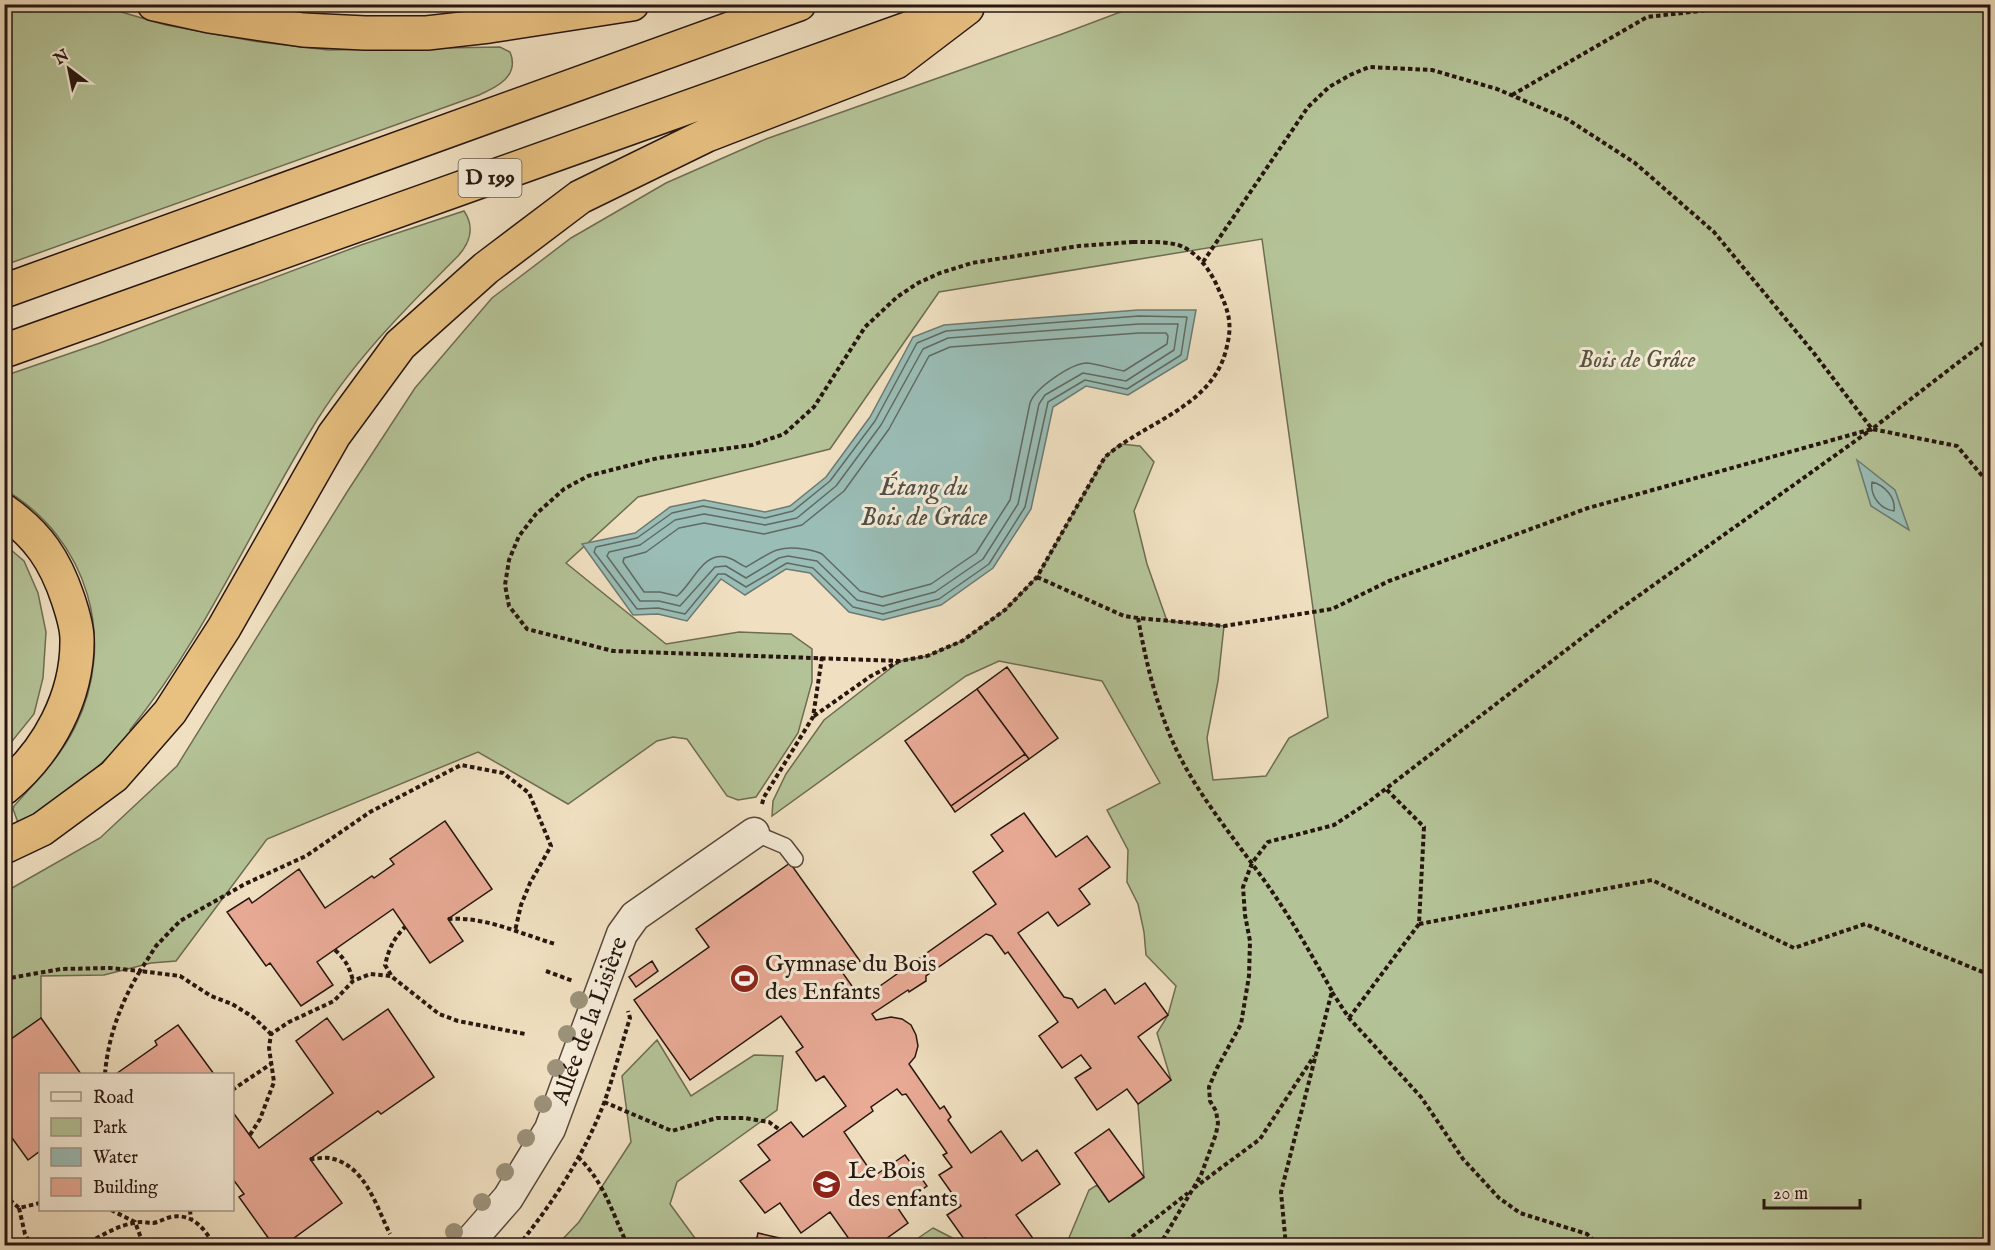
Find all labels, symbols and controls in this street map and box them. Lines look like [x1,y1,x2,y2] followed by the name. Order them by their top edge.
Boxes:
[39,39,99,99] north arrow
[50,46,73,71] text: N
[458,159,522,197] road number: D 199
[1578,345,1696,376] park label: Bois de Grâce
[861,471,988,534] water label: Étang du Bois de Grâce
[544,932,635,1110] street label: Allée de la Lisière
[765,949,936,1008] place label: Gymnase du Bois des Enfants
[728,962,760,994] sports icon: Gymnase du Bois des Enfants
[39,1073,234,1211] legend
[93,1087,134,1110] text: Road
[93,1117,128,1140] text: Park
[93,1147,138,1170] text: Water
[848,1156,958,1215] place label: Le Bois des enfants
[811,1169,843,1201] school or university icon: Le Bois des enfants
[1764,1172,1860,1210] scale bar
[93,1177,158,1200] text: Building
[1773,1183,1808,1206] text: 20 m

